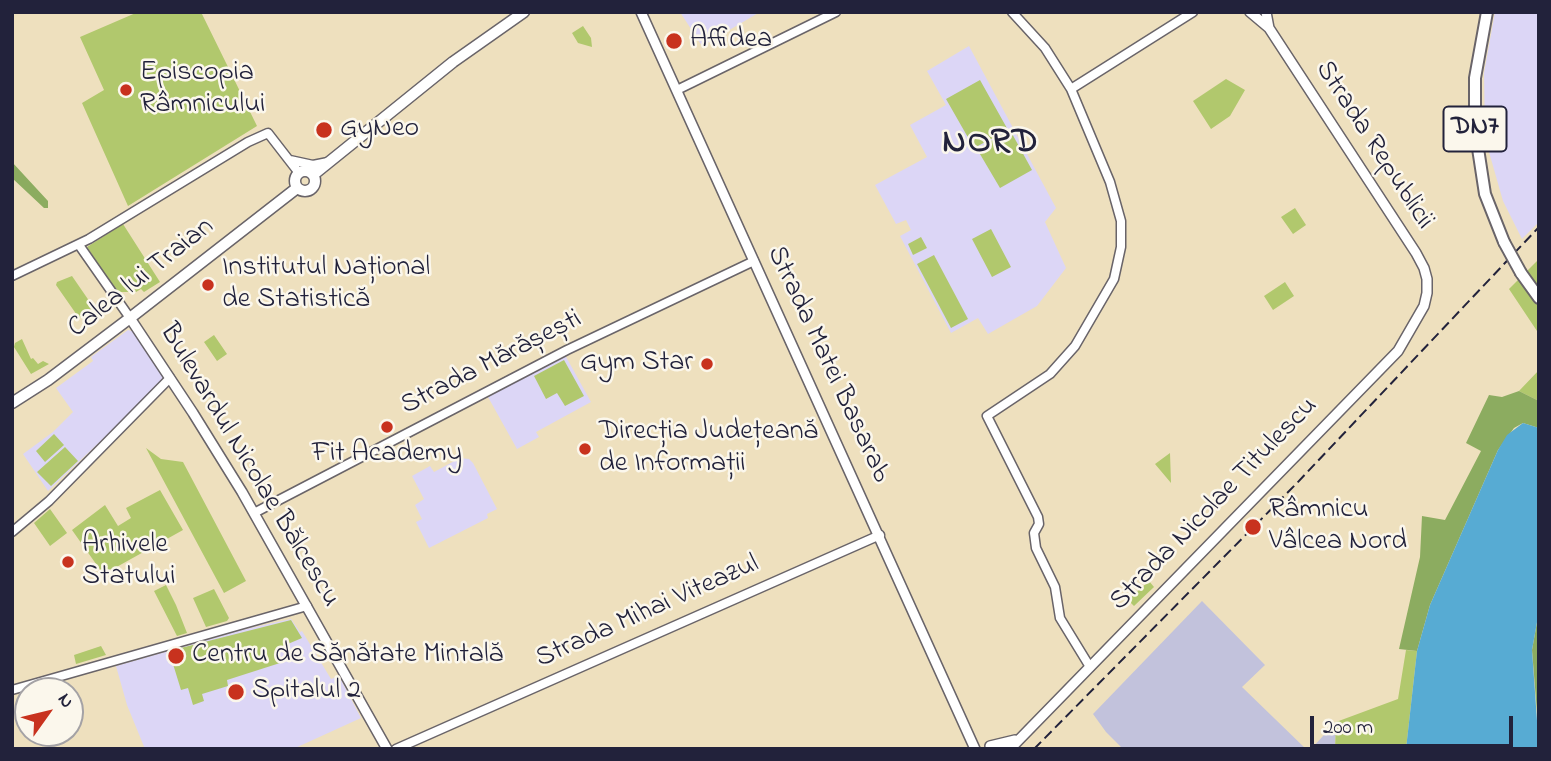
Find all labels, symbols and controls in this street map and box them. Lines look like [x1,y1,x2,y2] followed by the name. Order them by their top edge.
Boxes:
[690,24,772,58] place label: Affidea
[664,31,684,51] marker: Affidea
[1306,55,1440,237] street label: Strada Republicii
[140,57,265,123] place label: Episcopia Râmnicului
[118,82,134,98] marker: Episcopia Râmnicului
[1444,106,1506,152] road number: DN7
[340,113,419,147] place label: GyNeo
[314,120,334,140] marker: GyNeo
[943,124,1039,166] district label: NORD
[62,211,222,347] street label: Calea lui Traian
[757,241,897,489] street label: Strada Matei Basarab
[222,252,430,318] place label: Institutul Național de Statistică
[200,277,216,293] marker: Institutul Național de Statistică
[396,304,588,424] street label: Strada Mărășești
[150,318,346,614] street label: Bulevardul Nicolae Bălcescu
[580,347,693,381] place label: Gym Star
[699,356,715,372] marker: Gym Star
[1104,391,1326,619] street label: Strada Nicolae Titulescu
[599,416,818,482] place label: Direcția Județeană de Informații
[379,419,395,435] marker: Fit Academy
[312,438,462,472] place label: Fit Academy
[577,441,593,457] marker: Direcția Județeană de Informații
[1269,494,1407,560] place label: Râmnicu Vâlcea Nord
[1243,517,1263,537] marker: Râmnicu Vâlcea Nord
[82,529,176,595] place label: Arhivele Statului
[531,549,765,677] street label: Strada Mihai Viteazul
[60,554,76,570] marker: Arhivele Statului
[192,639,503,673] place label: Centru de Sănătate Mintală
[166,646,186,666] marker: Centru de Sănătate Mintală
[252,675,361,709] place label: Spitalul 2
[14,677,84,747] north arrow
[226,682,246,702] marker: Spitalul 2
[50,688,80,714] text: N
[1313,702,1516,746] scale bar
[1323,713,1373,743] text: 200 m

